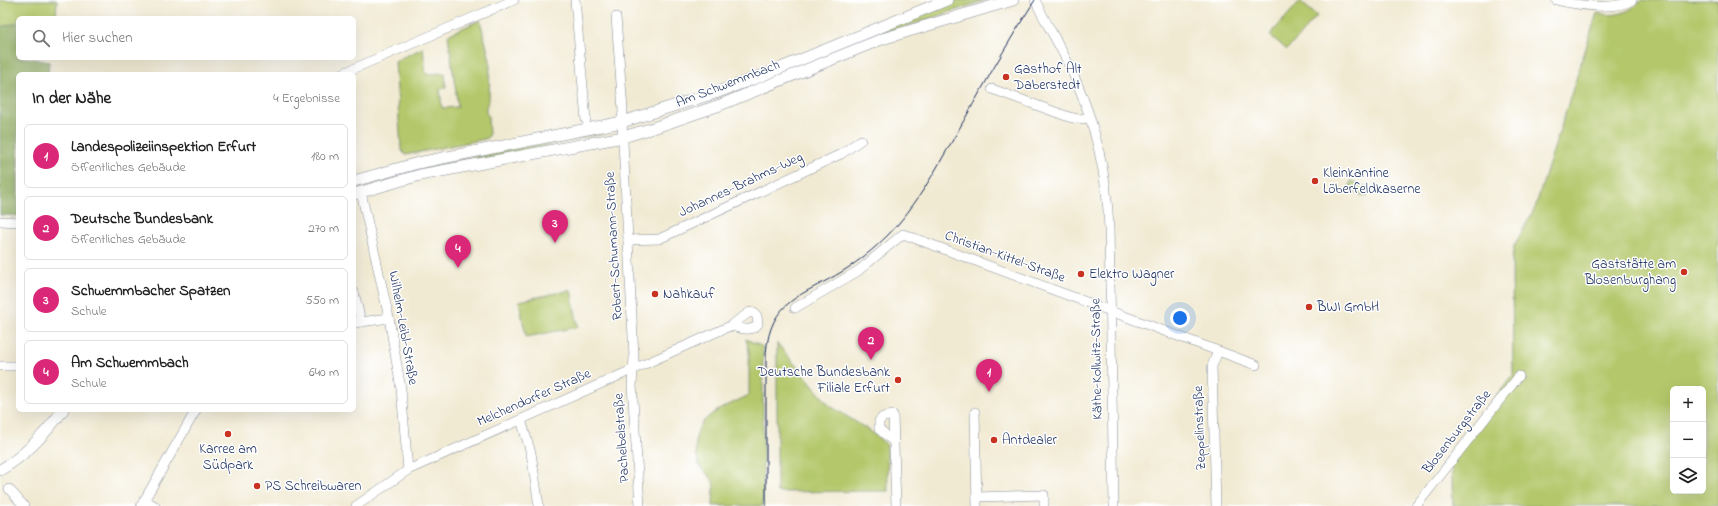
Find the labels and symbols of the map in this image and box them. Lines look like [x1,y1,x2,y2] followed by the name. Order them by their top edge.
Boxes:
[673,55,783,113] street label: Am Schwemmbach
[1013,59,1082,96] place label: Gasthof Alt Daberstedt
[1001,72,1011,82] marker: Gasthof Alt Daberstedt
[675,147,807,224] street label: Johannes-Brahms-Weg
[1323,163,1421,200] place label: Kleinkantine Löberfeldkaserne
[600,170,628,321] street label: Robert-Schumann-Straße
[1310,176,1320,186] marker: Kleinkantine Löberfeldkaserne
[542,210,568,243] pin: 3
[942,225,1069,289] street label: Christian-Kittel-Straße
[445,235,471,268] pin: 4
[1584,254,1676,292] place label: Gaststätte am Blosenburghang
[1089,264,1175,286] place label: Elektro Wagner
[1679,267,1689,277] marker: Gaststätte am Blosenburghang
[383,269,423,387] street label: Wilhelm-Leibl-Straße
[1076,269,1086,279] marker: Elektro Wagner
[663,284,715,305] place label: Nahkauf
[650,289,660,299] marker: Nahkauf
[1085,297,1109,420] street label: Käthe-Kollwitz-Straße
[1316,297,1379,318] place label: BWI GmbH
[1304,302,1314,312] marker: BWI GmbH
[1170,308,1190,328] your location
[858,327,884,360] pin: 2
[976,359,1002,392] pin: 1
[756,362,891,399] place label: Deutsche Bundesbank Filiale Erfurt
[474,363,595,432] street label: Melchendorfer Straße
[893,375,903,385] marker: Deutsche Bundesbank Filiale Erfurt
[1188,385,1212,471] street label: Zeppelinstraße
[1417,385,1498,480] street label: Blosenburgstraße
[608,392,636,483] street label: Pachelbelstraße
[223,429,233,439] marker: Karree am Südpark
[1002,430,1058,451] place label: Antdealer
[989,435,999,445] marker: Antdealer
[199,439,257,476] place label: Karree am Südpark
[265,476,361,497] place label: PS Schreibwaren
[252,481,262,491] marker: PS Schreibwaren

